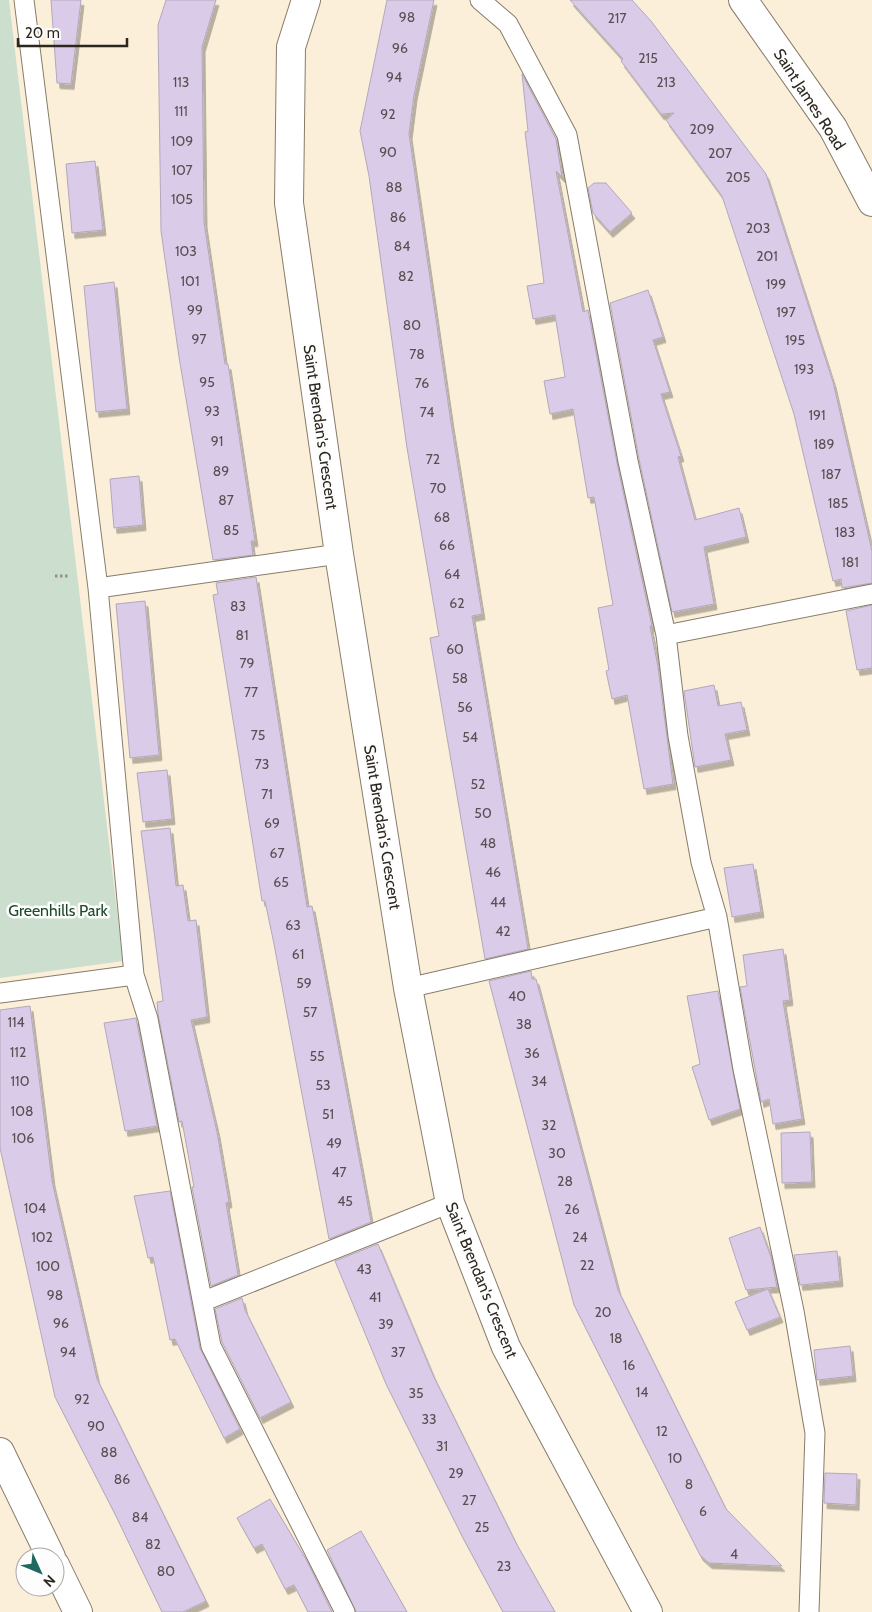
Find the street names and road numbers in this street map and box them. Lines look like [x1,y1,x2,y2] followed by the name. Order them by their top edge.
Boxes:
[770,45,849,154] street label: Saint James Road
[300,343,342,511] street label: Saint Brendan's Crescent
[360,743,405,911] street label: Saint Brendan's Crescent
[442,1199,522,1362] street label: Saint Brendan's Crescent

